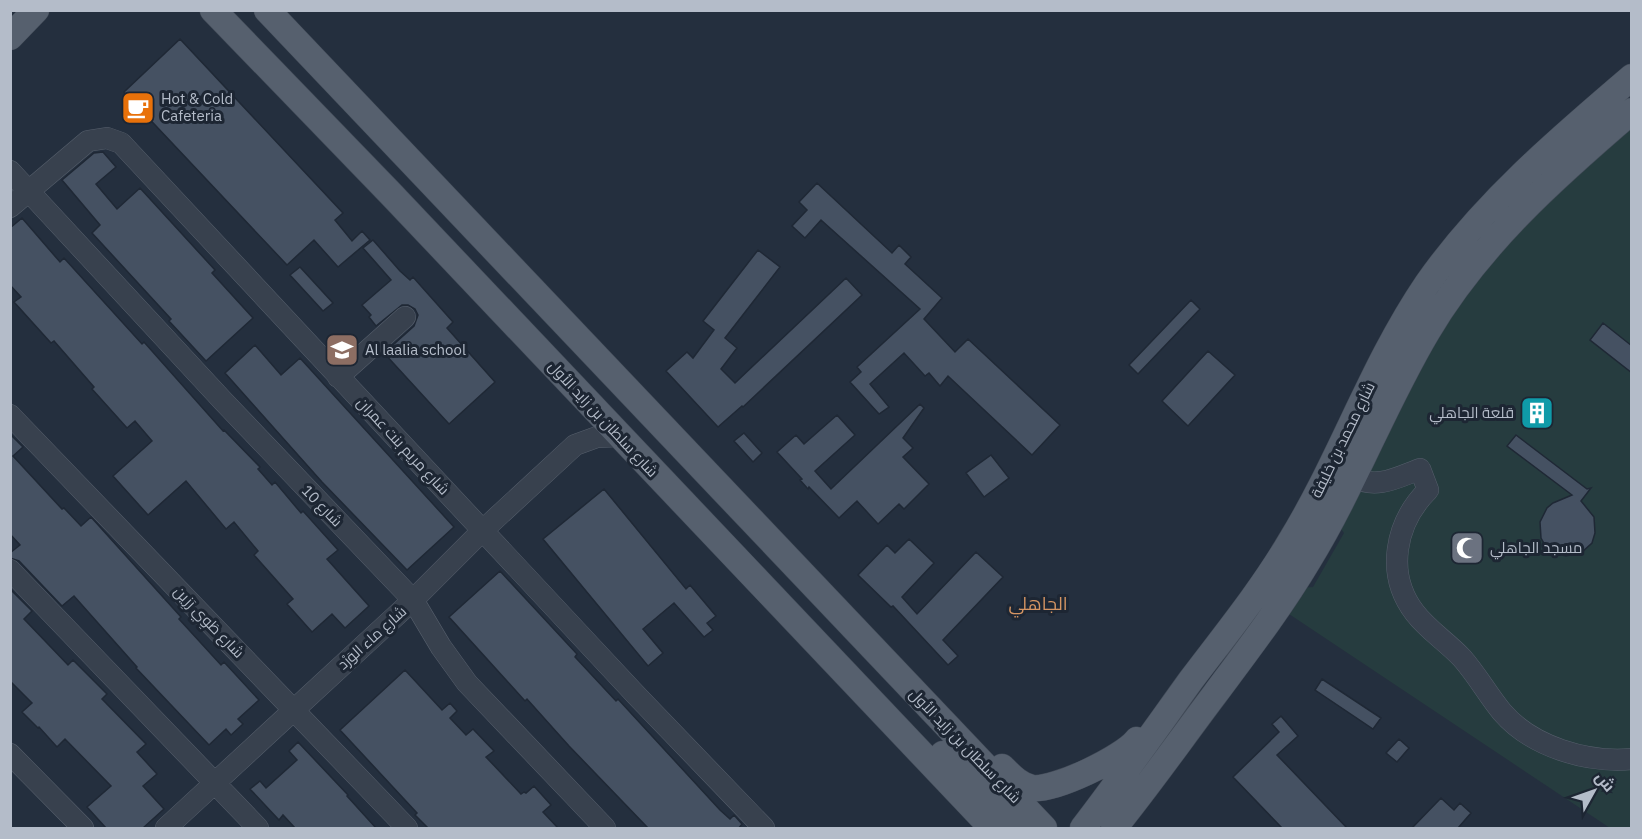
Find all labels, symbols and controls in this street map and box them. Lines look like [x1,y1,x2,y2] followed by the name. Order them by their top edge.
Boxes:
[161,89,233,125] place label: Hot & Cold Cafeteria
[120,90,156,126] cafe icon: Hot & Cold Cafeteria
[324,332,360,368] school or university icon: Al laalia school
[365,340,466,359] place label: Al laalia school
[543,357,662,482] street label: شارع سلطان بن زايد الأول
[1306,379,1381,502] street label: شارع محمد بن خليفة
[352,393,454,500] street label: شارع مريم بنت عمران
[1519,395,1555,431] building icon: قلعة الجاهلي
[1429,403,1514,425] place label: قلعة الجاهلي
[297,481,347,532] street label: شارع 10
[1449,530,1485,566] mosque icon: مسجد الجاهلي
[1490,538,1583,560] place label: مسجد الجاهلي
[168,582,248,664] street label: شارع طَوِي رَزِين
[1008,592,1068,618] district label: الجاهلي
[333,602,411,675] street label: شارع ماء الوَرْد
[904,684,1025,808] street label: شارع سلطان بن زايد الأول
[1564,761,1624,821] north arrow
[1591,767,1620,796] text: ش

